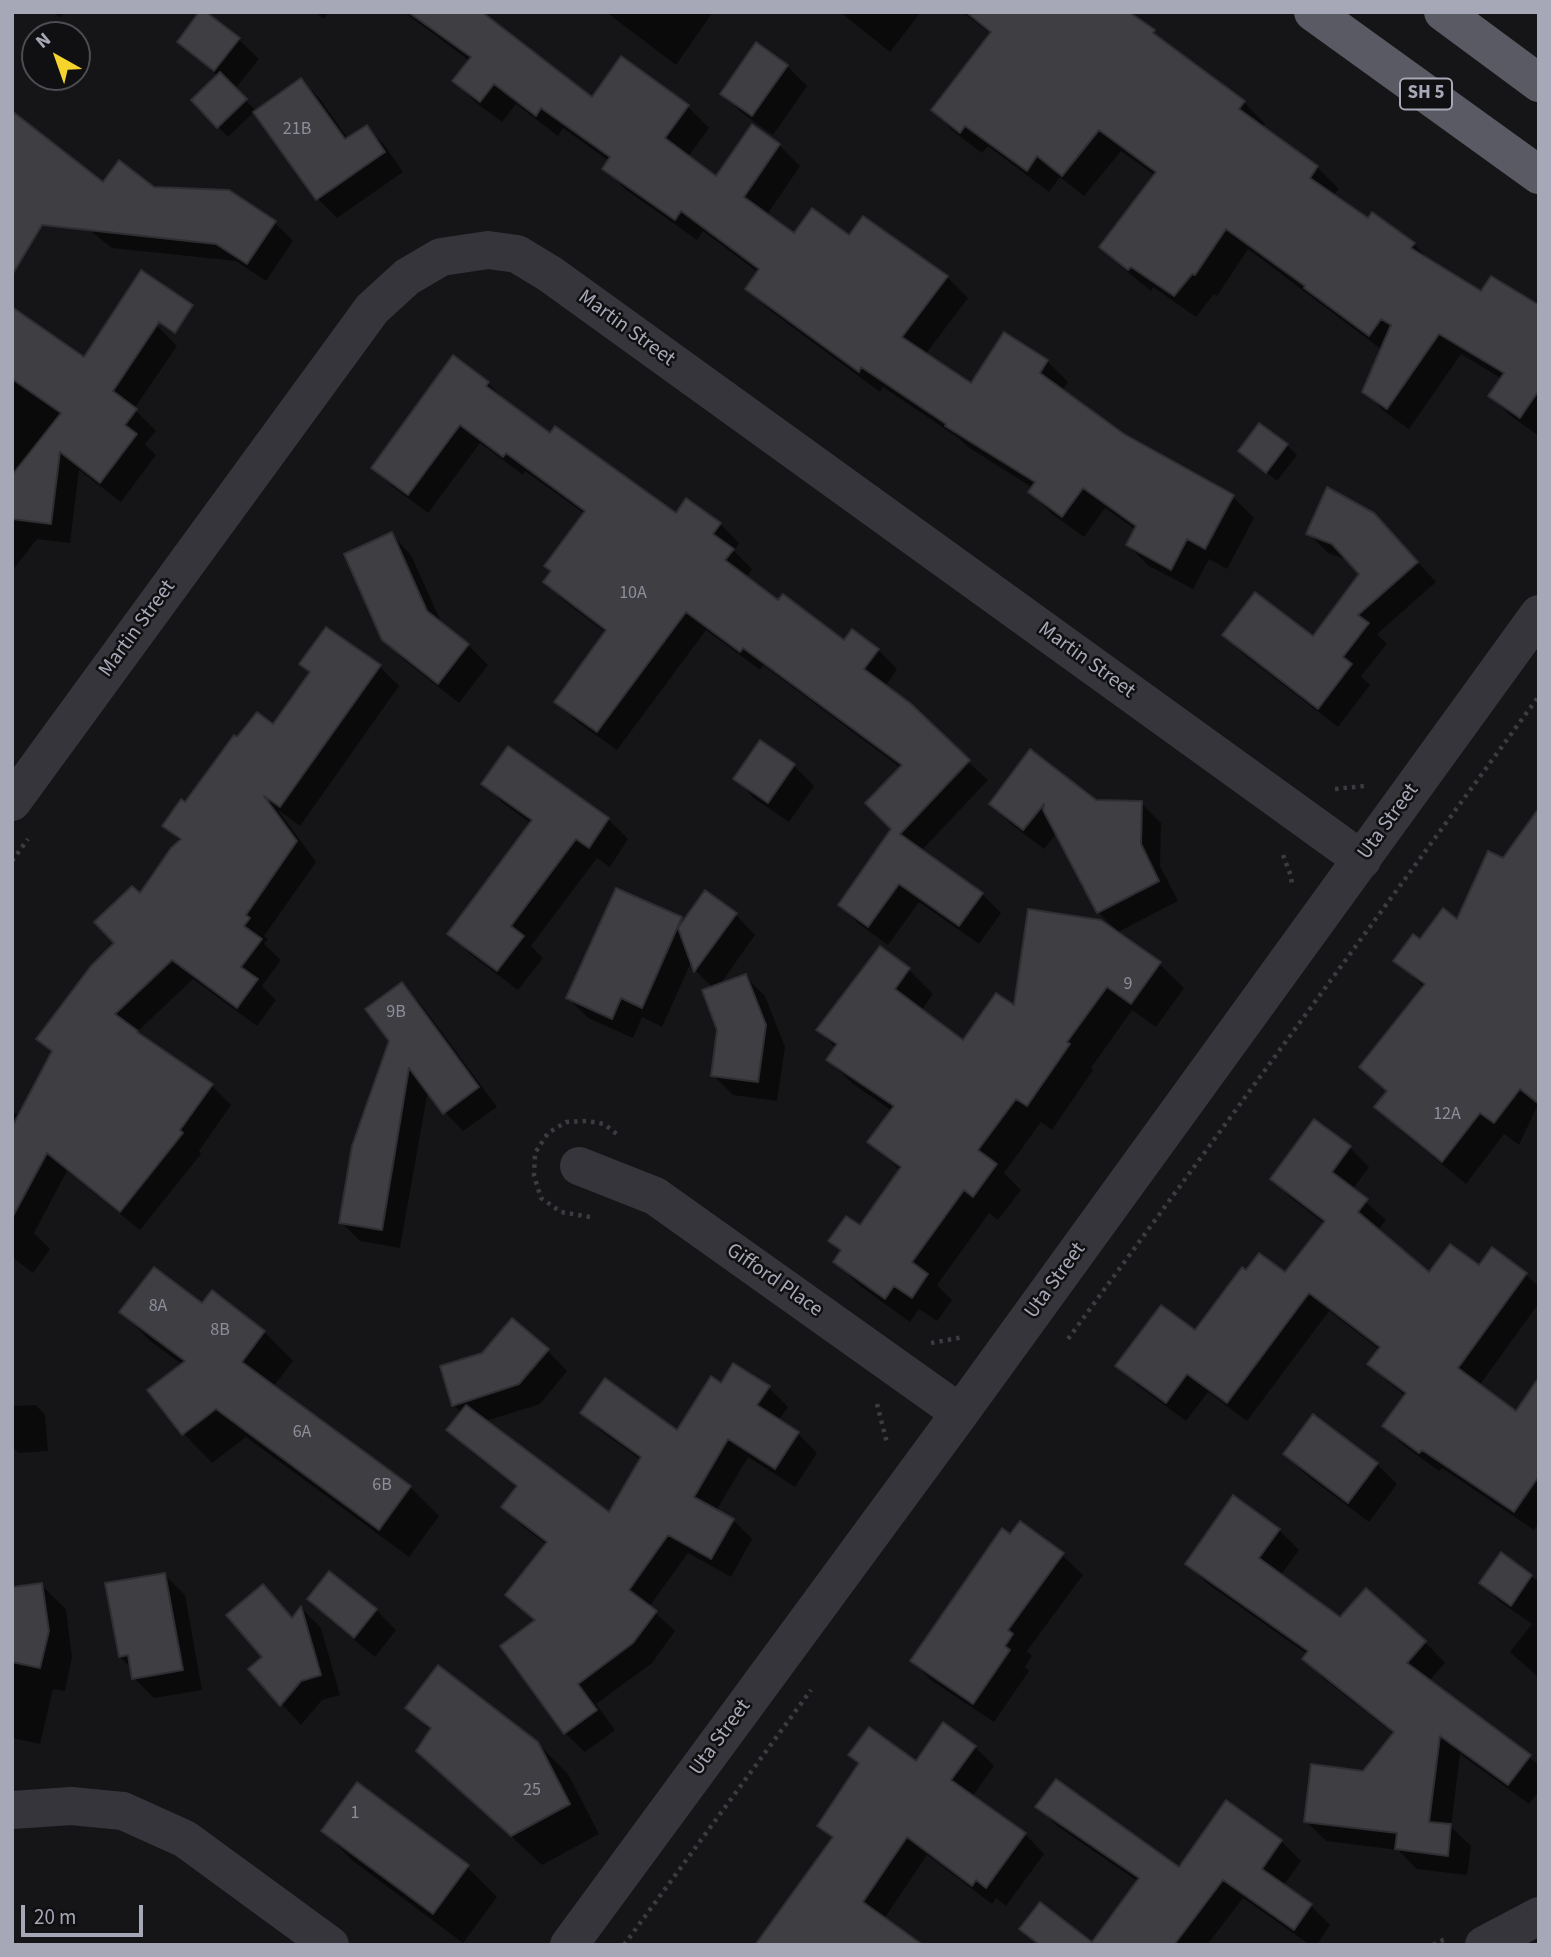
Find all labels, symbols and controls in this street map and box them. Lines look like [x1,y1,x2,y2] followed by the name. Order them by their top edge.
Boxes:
[21,21,91,91] north arrow
[30,27,57,55] text: N
[1400,78,1452,110] road number: SH 5
[283,119,311,141] house number: 21B
[573,285,679,373] street label: Martin Street
[94,576,182,682] street label: Martin Street
[619,583,647,605] house number: 10A
[1033,617,1139,705] street label: Martin Street
[1353,779,1425,865] street label: Uta Street
[1124,974,1132,996] house number: 9
[386,1002,406,1024] house number: 9B
[1433,1104,1461,1126] house number: 12A
[1020,1238,1092,1324] street label: Uta Street
[721,1239,827,1323] street label: Gifford Place
[149,1296,167,1318] house number: 8A
[210,1320,230,1342] house number: 8B
[293,1422,311,1444] house number: 6A
[372,1475,392,1497] house number: 6B
[685,1695,757,1781] street label: Uta Street
[523,1780,541,1802] house number: 25
[351,1803,359,1825] house number: 1
[24,1890,147,1934] scale bar
[34,1902,76,1932] text: 20 m

